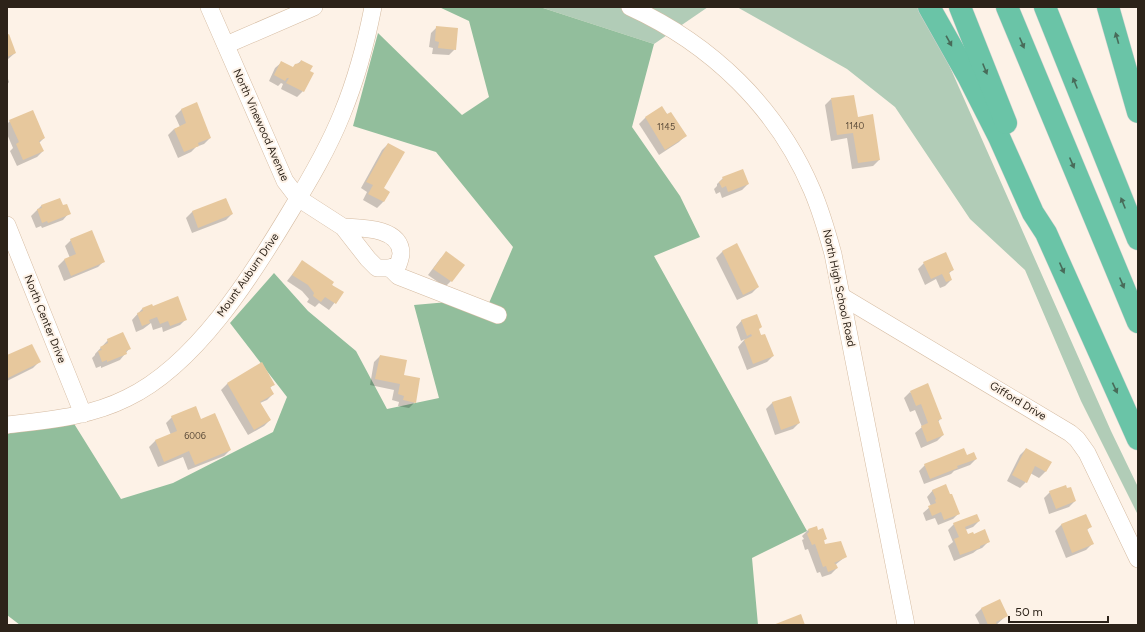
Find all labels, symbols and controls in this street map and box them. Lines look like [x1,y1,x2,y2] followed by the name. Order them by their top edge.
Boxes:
[1114,32,1120,44] one-way arrow
[945,35,952,47] one-way arrow
[1018,37,1025,49] one-way arrow
[982,64,988,76] one-way arrow
[230,67,292,183] street label: North Vinewood Avenue
[1072,77,1078,88] one-way arrow
[846,120,865,131] house number: 1140
[657,121,675,132] house number: 1145
[1068,157,1075,169] one-way arrow
[1120,197,1126,209] one-way arrow
[820,228,858,348] street label: North High School Road
[214,231,282,319] street label: Mount Auburn Drive
[1060,263,1066,275] one-way arrow
[21,273,69,365] street label: North Center Drive
[1119,278,1125,290] one-way arrow
[987,379,1049,423] street label: Gifford Drive
[1112,382,1118,393] one-way arrow
[184,430,206,441] house number: 6006
[1009,598,1108,624] scale bar
[1015,605,1043,619] text: 50 m

